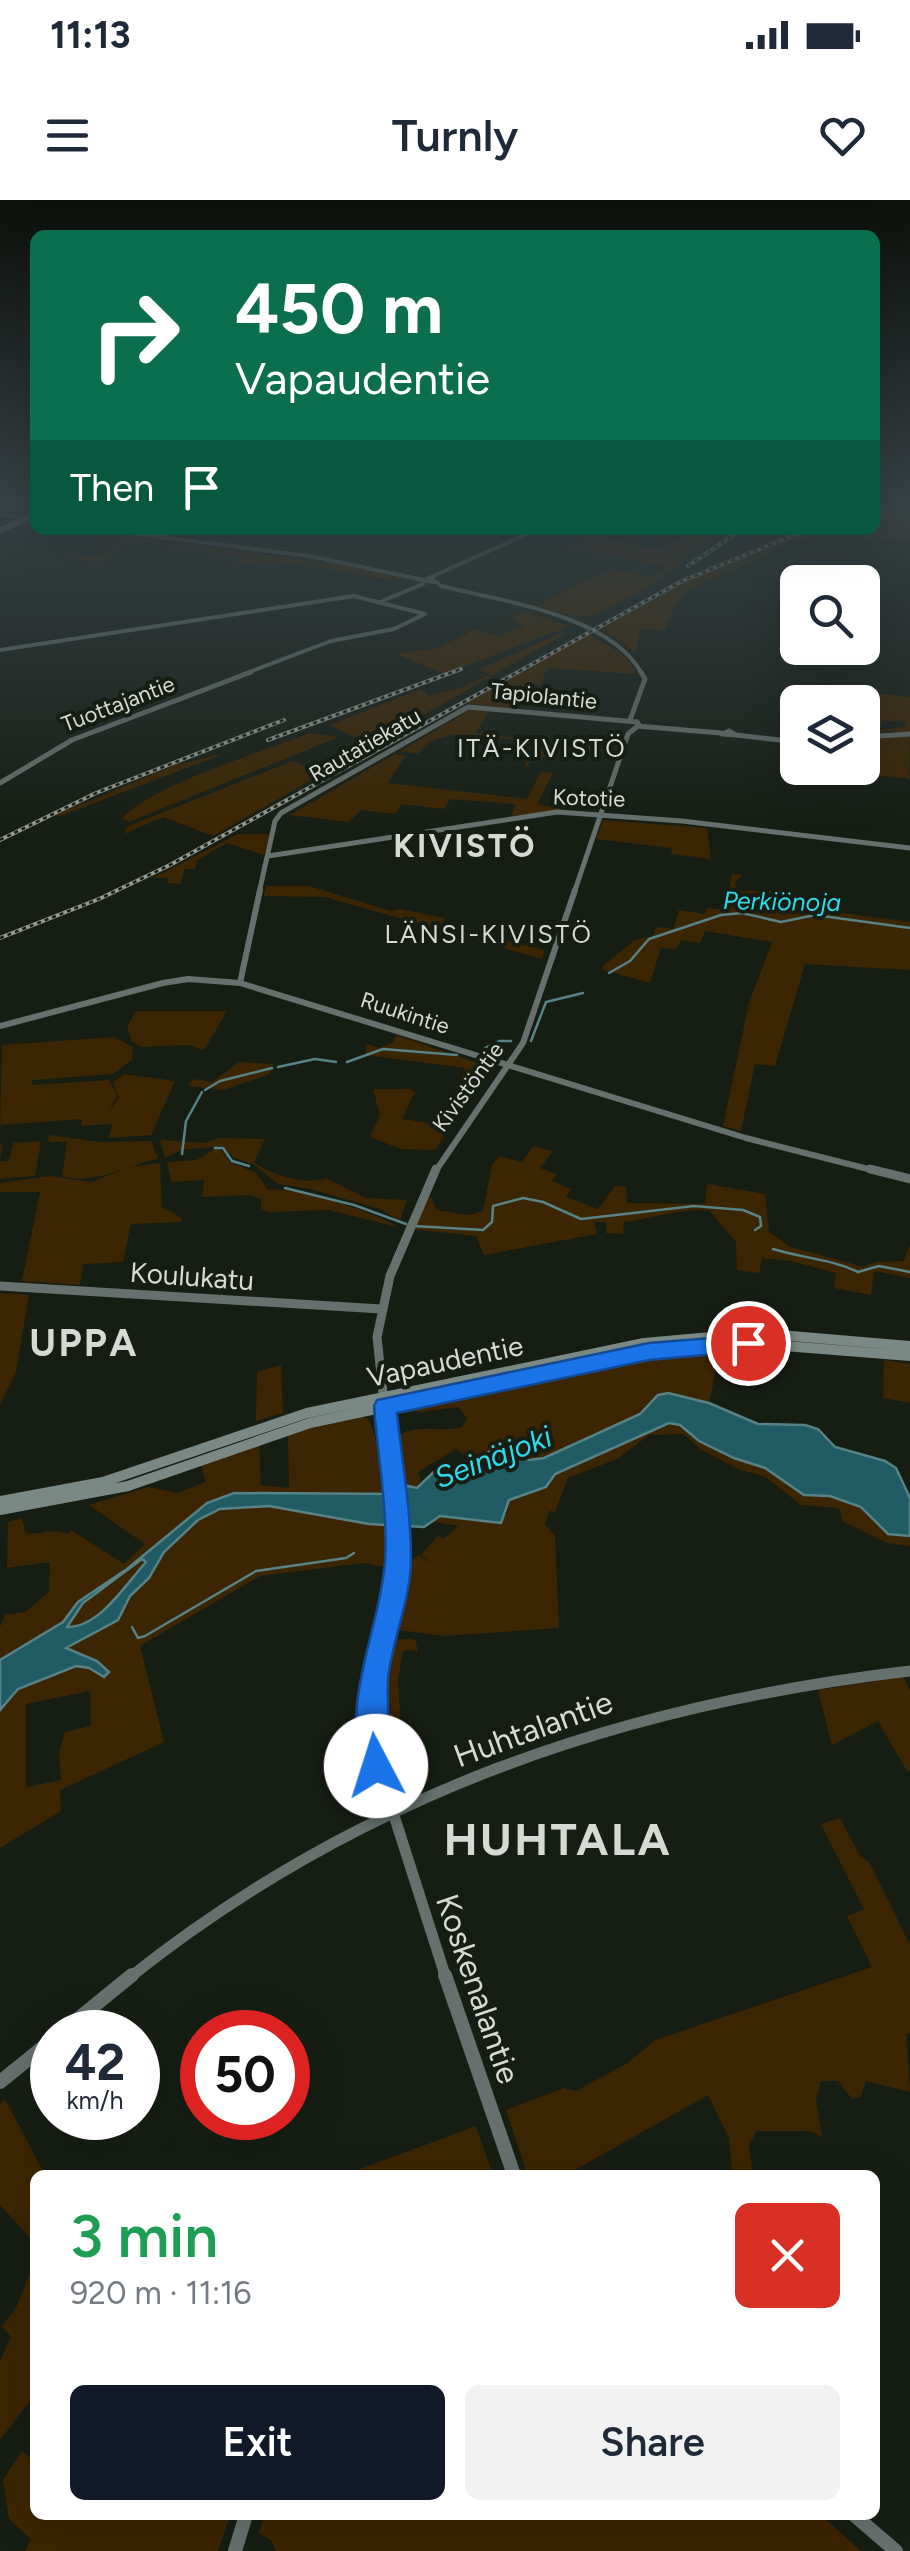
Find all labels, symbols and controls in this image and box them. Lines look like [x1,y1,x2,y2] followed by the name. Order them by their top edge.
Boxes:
[50,12,131,58] text: 11:13
[40,108,95,163] icon: menu
[392,108,518,162] text: Turnly
[815,108,870,163] icon: heart
[235,266,443,351] text: 450 m
[70,270,200,400] icon: right
[235,351,490,405] text: Vapaudentie
[174,460,229,515] icon: arrive
[70,465,154,511] text: Then
[780,565,880,785] map controls
[780,565,880,665] button: search
[58,670,178,738] street label: Tuottajantie
[490,677,598,715] street label: Tapiolantie
[780,685,880,785] button: layers
[304,702,426,788] street label: Rautatiekatu
[457,733,627,763] district label: ITÄ-KIVISTÖ
[552,783,626,813] street label: Kototie
[393,826,537,865] district label: KIVISTÖ
[723,885,841,917] water label: Perkiönoja
[384,919,594,949] district label: LÄNSI-KIVISTÖ
[357,986,453,1040] street label: Ruukintie
[426,1037,510,1137] street label: Kivistöntie
[129,1255,255,1297] street label: Koulukatu
[706,1301,791,1386] pin
[721,1316,776,1371] icon: arrive
[29,1320,139,1366] district label: UPPA
[364,1328,526,1394] street label: Vapaudentie
[429,1417,558,1496] water label: Seinäjoki
[448,1683,618,1775] street label: Huhtalantie
[324,1714,428,1818] position arrow
[444,1812,672,1866] district label: HUHTALA
[428,1889,528,2089] street label: Koskenalantie
[180,2010,310,2140] speed limit sign: 50
[65,2032,125,2093] text: 42
[66,2085,124,2115] text: km/h
[70,2200,218,2272] text: 3 min
[735,2203,840,2308] button: close
[70,2274,251,2312] text: 920 m · 11:16
[70,2385,445,2500] button: Exit
[465,2385,840,2500] button: Share

